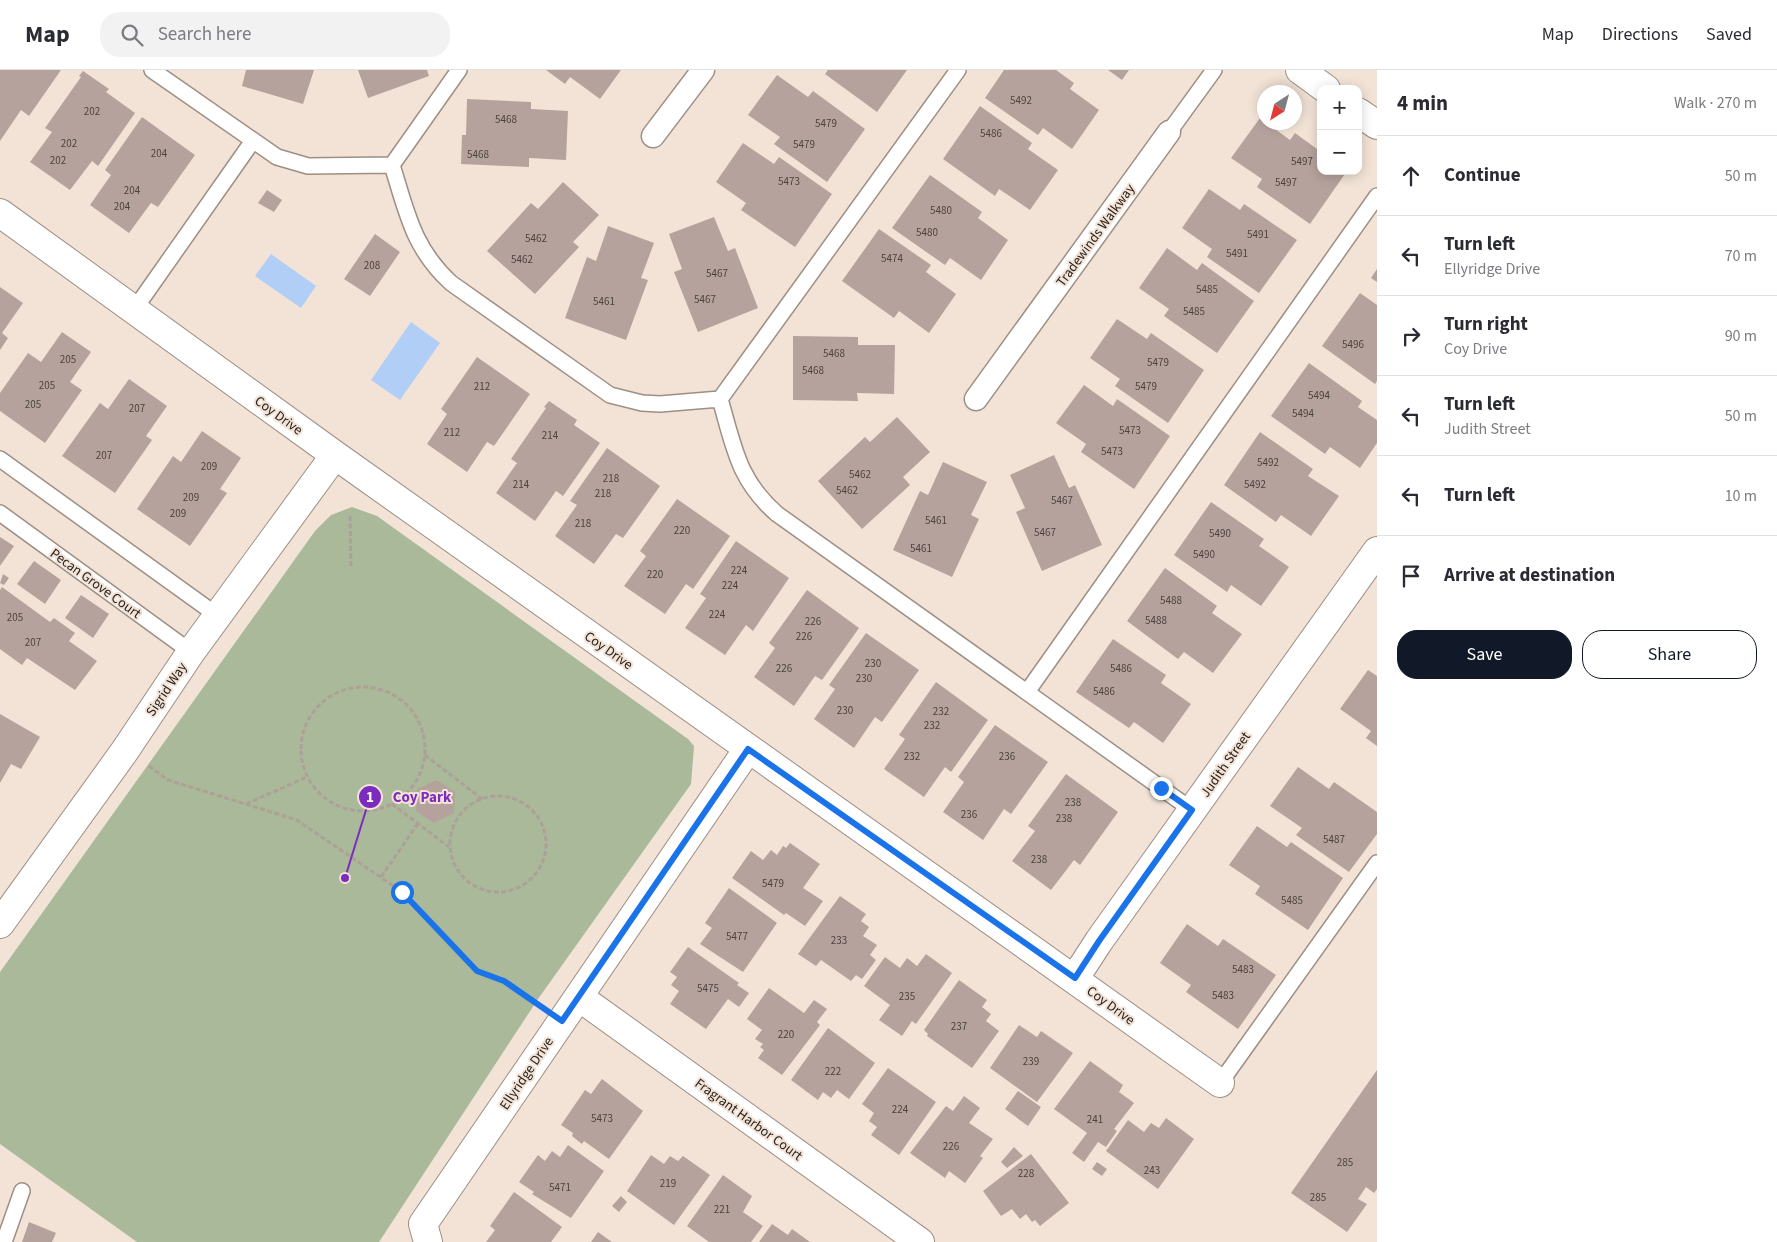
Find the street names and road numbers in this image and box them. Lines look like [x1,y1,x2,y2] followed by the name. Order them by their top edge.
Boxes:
[1052,180,1140,291] street label: Tradewinds Walkway
[250,391,307,440] street label: Coy Drive
[46,544,145,624] street label: Pecan Grove Court
[580,627,637,675] street label: Coy Drive
[141,658,192,721] street label: Sigrid Way
[1196,728,1256,801] street label: Judith Street
[1082,981,1139,1030] street label: Coy Drive
[495,1033,559,1114] street label: Ellyridge Drive
[690,1074,807,1166] street label: Fragrant Harbor Court

